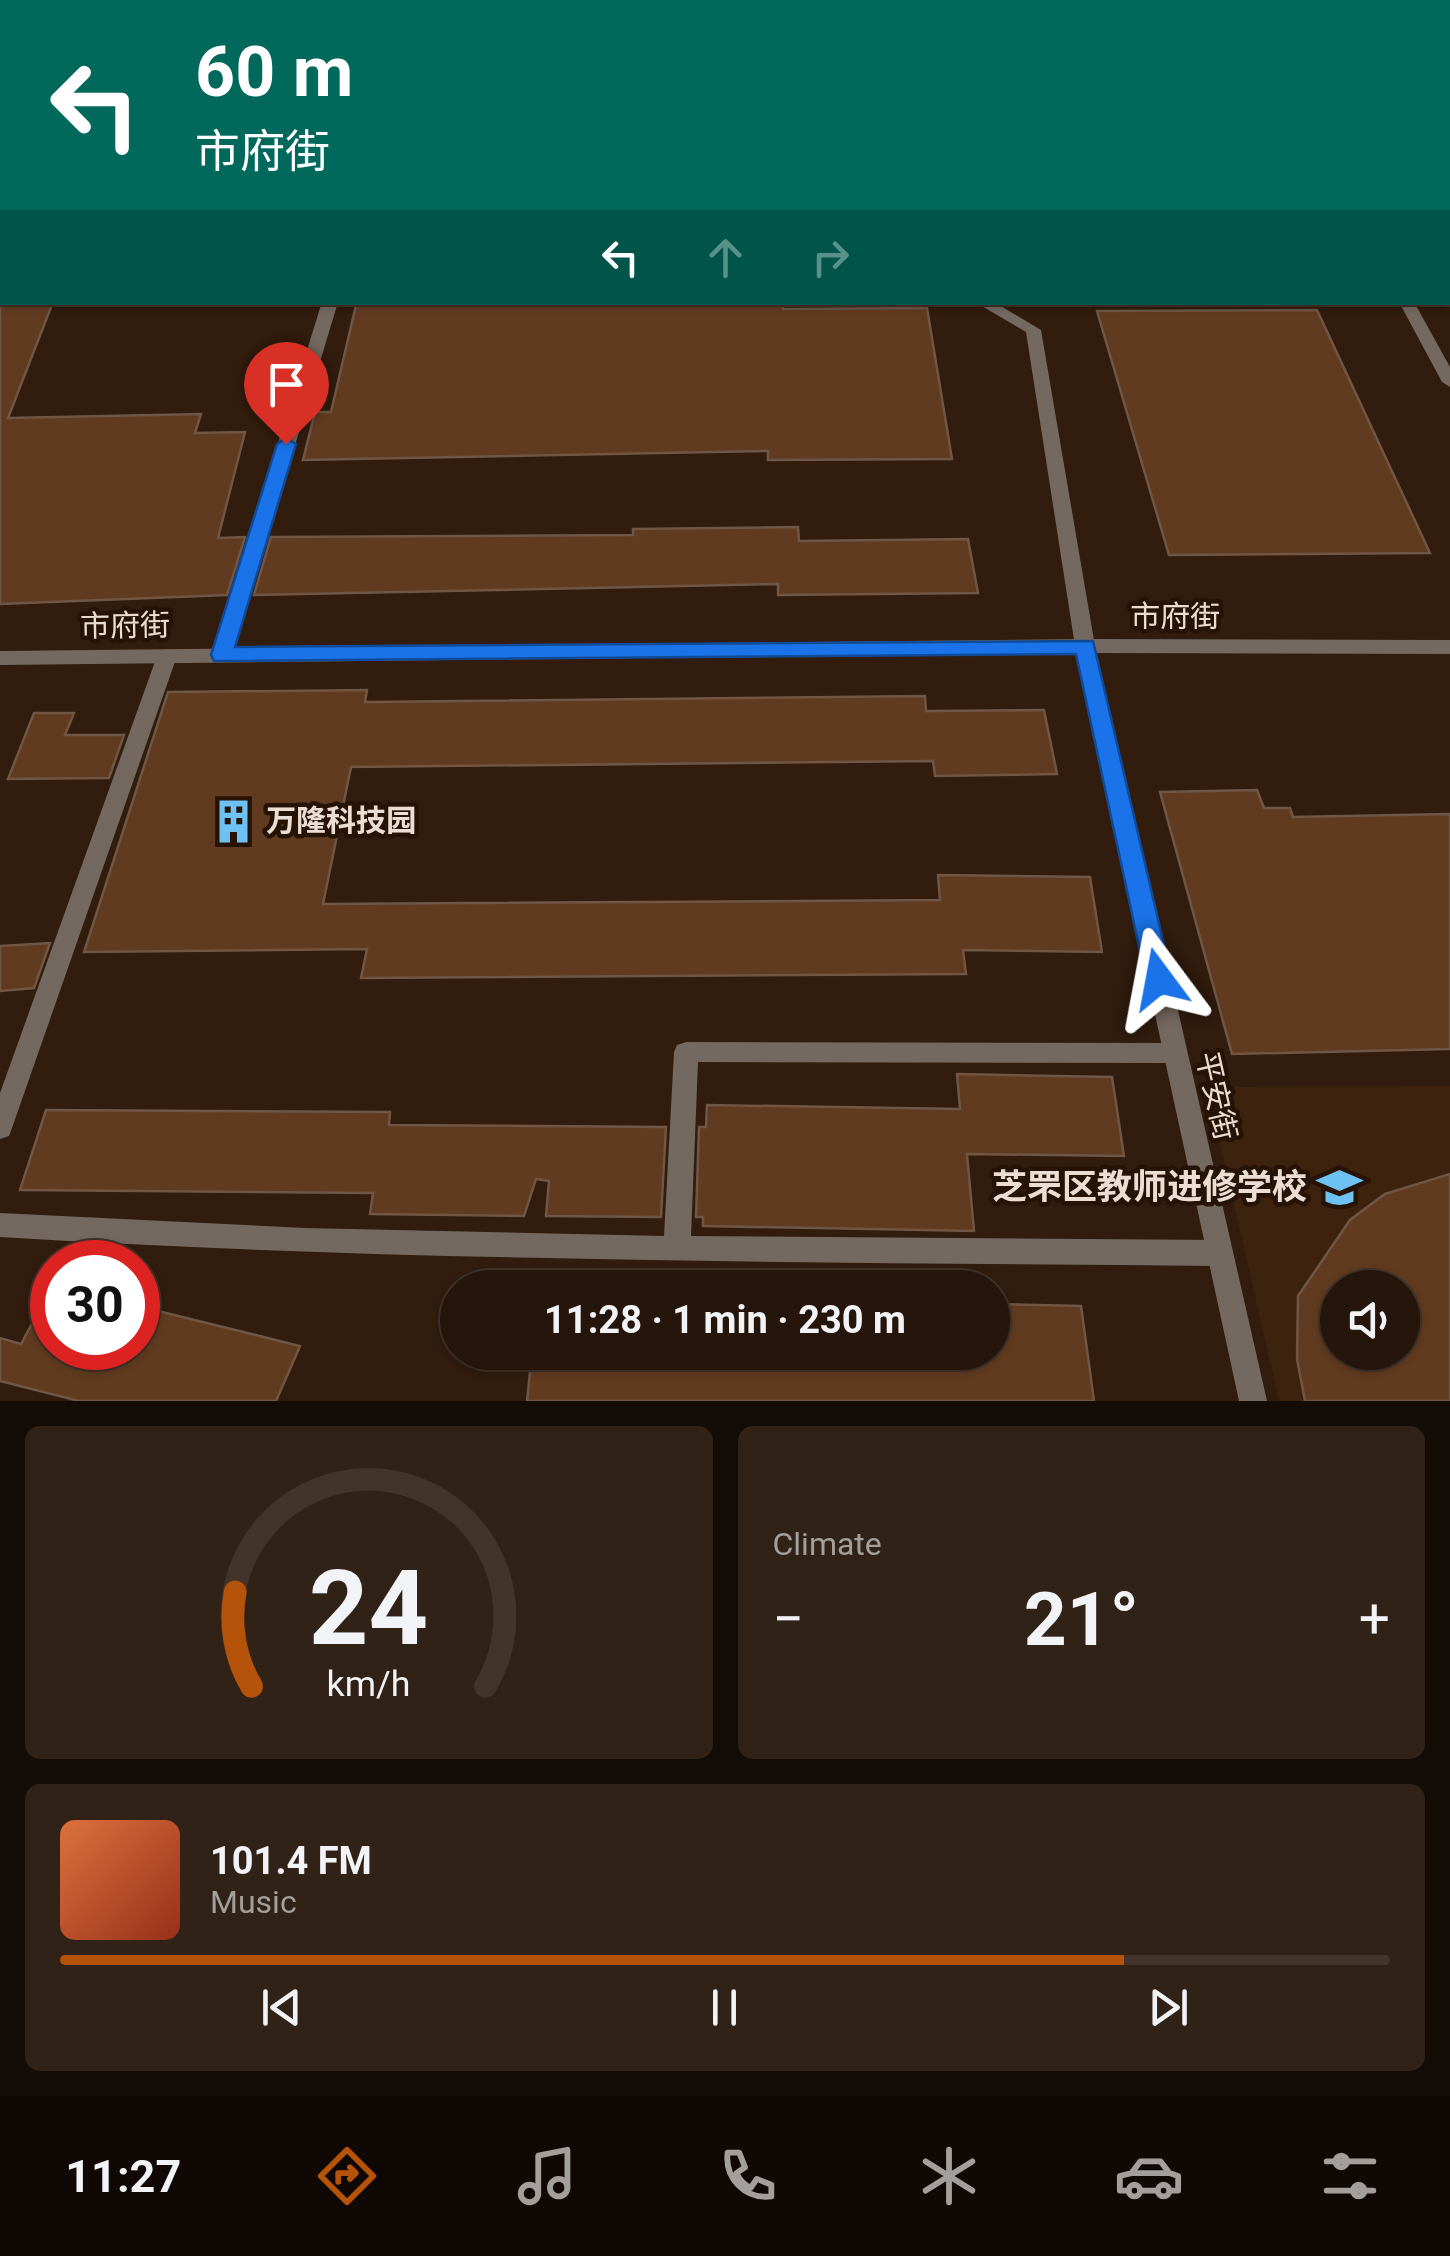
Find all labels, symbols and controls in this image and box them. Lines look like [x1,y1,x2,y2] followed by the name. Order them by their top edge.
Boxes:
[195,31,353,113] text: 60 m
[30,40,160,170] icon: left
[195,125,330,178] text: 市府街
[593,230,648,285] icon: left
[698,230,753,285] icon: ahead
[803,230,858,285] icon: right
[244,342,329,445] pin
[259,357,314,412] icon: arrive
[1130,599,1220,634] street label: 市府街
[80,607,170,644] street label: 市府街
[209,797,257,845] building icon: 万隆科技园
[266,803,416,838] place label: 万隆科技园
[1107,927,1211,1031] position arrow
[1189,1048,1244,1144] street label: 平安街
[1316,1163,1364,1211] school or university icon: 芝罘区教师进修学校
[992,1167,1307,1208] place label: 芝罘区教师进修学校
[30,1240,160,1370] speed limit sign: 30
[1320,1270,1420,1370] map controls
[1320,1270,1420,1370] button: sound
[544,1298,906,1342] text: 11:28 · 1 min · 230 m
[773,1525,882,1563] text: Climate
[309,1548,428,1669] text: 24
[1024,1575,1139,1663] text: 21°
[773,1587,804,1651] text: −
[1359,1587,1390,1651] text: +
[327,1663,411,1705] text: km/h
[210,1839,372,1883] text: 101.4 FM
[210,1883,297,1921] text: Music
[254,1980,309,2035] icon: previous
[697,1980,752,2035] icon: pause
[1141,1980,1196,2035] icon: next
[312,2141,382,2211] icon: directions
[512,2141,582,2211] icon: music
[713,2141,783,2211] icon: phone
[914,2141,984,2211] icon: climate
[1114,2141,1184,2211] icon: car
[1315,2141,1385,2211] icon: filters
[65,2150,181,2203] text: 11:27

